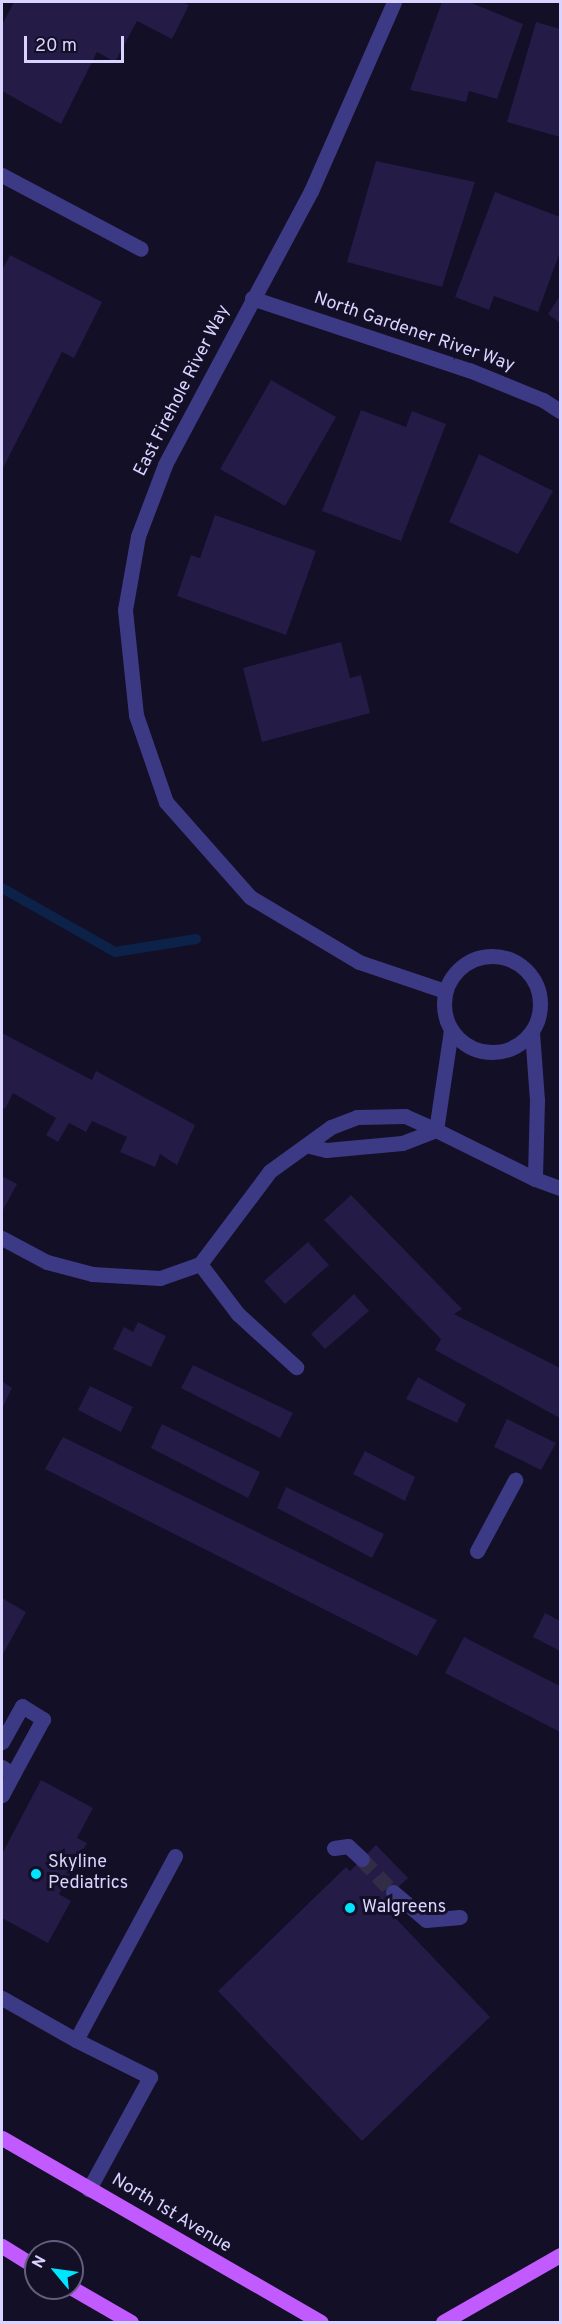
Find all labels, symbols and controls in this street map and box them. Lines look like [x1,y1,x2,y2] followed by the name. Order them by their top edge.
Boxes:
[27,24,128,62] scale bar
[35,35,77,58] text: 20 m
[311,288,517,378] street label: North Gardener River Way
[130,302,236,480] street label: East Firehole River Way
[48,1853,128,1896] place label: Skyline Pediatrics
[29,1867,43,1881] marker: Skyline Pediatrics
[362,1897,446,1919] place label: Walgreens
[343,1901,357,1915] marker: Walgreens
[107,2170,235,2258] street label: North 1st Avenue
[24,2240,84,2300] north arrow
[28,2252,52,2272] text: N

